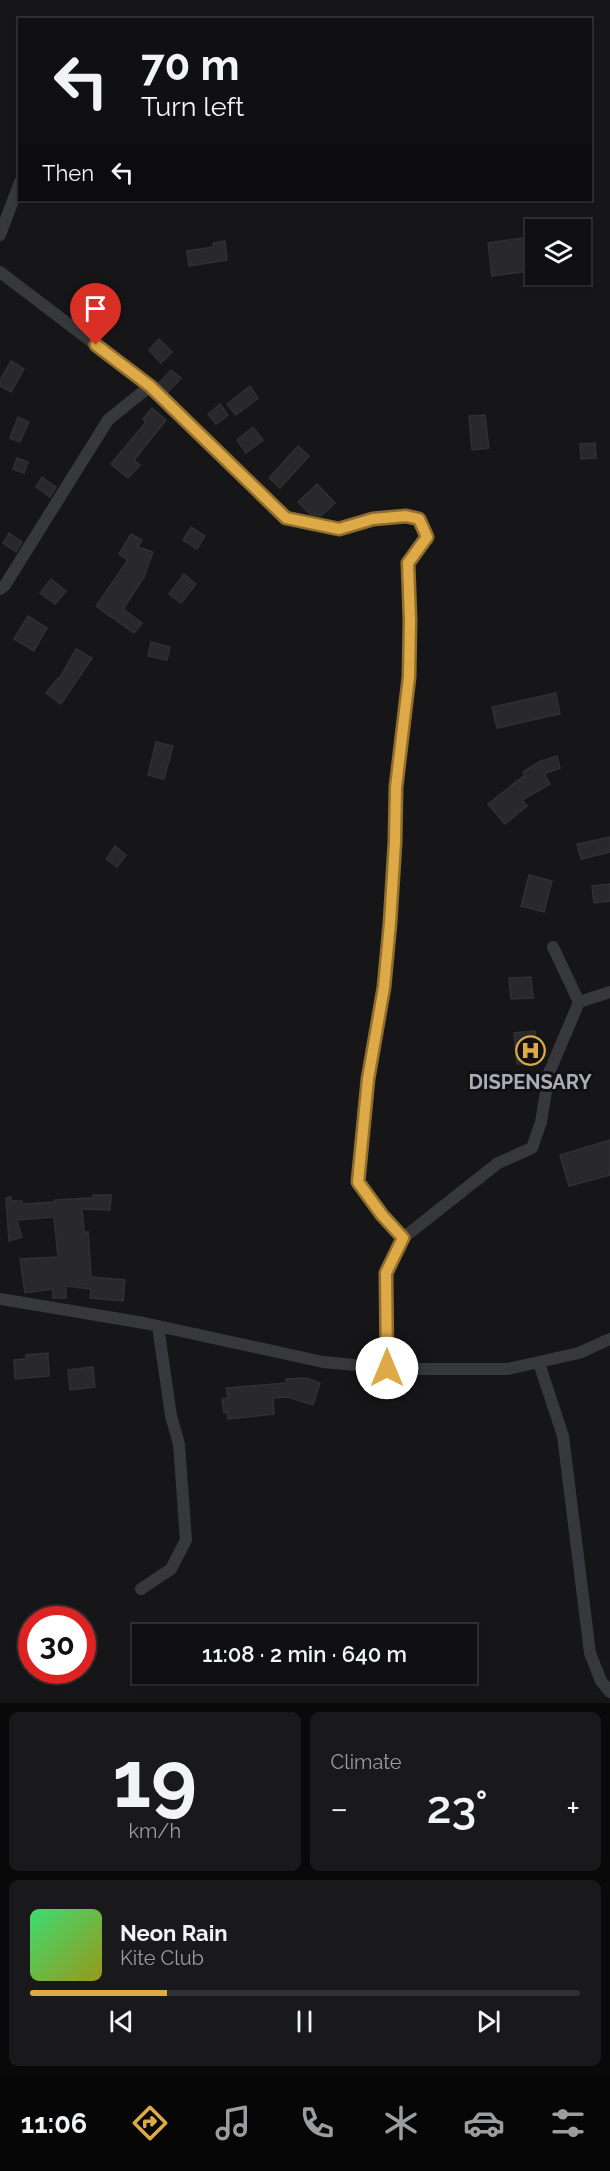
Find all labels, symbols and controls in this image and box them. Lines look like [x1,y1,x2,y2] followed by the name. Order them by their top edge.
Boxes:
[141,41,240,90] text: 70 m
[42,42,120,120] icon: left
[141,91,244,122] text: Turn left
[106,156,139,189] icon: left
[42,160,94,186] text: Then
[525,219,591,285] map controls
[525,219,591,285] button: layers
[70,283,121,345] pin
[79,292,112,325] icon: arrive
[514,1035,546,1067] hospital icon: DISPENSARY
[468,1070,592,1094] place label: DISPENSARY
[355,1336,419,1400] position arrow
[18,1606,96,1684] speed limit sign: 30
[202,1641,407,1667] text: 11:08 · 2 min · 640 m
[113,1734,197,1825] text: 19
[331,1750,402,1774] text: Climate
[427,1781,488,1834] text: 23°
[331,1789,348,1828] text: −
[566,1789,580,1828] text: +
[128,1819,181,1843] text: km/h
[120,1920,228,1946] text: Neon Rain
[120,1946,204,1970] text: Kite Club
[105,2005,138,2038] icon: previous
[288,2005,321,2038] icon: pause
[472,2005,505,2038] icon: next
[129,2102,171,2144] icon: directions
[212,2102,254,2144] icon: music
[296,2102,338,2144] icon: phone
[380,2102,422,2144] icon: climate
[463,2102,505,2144] icon: car
[547,2102,589,2144] icon: filters
[21,2108,87,2139] text: 11:06

